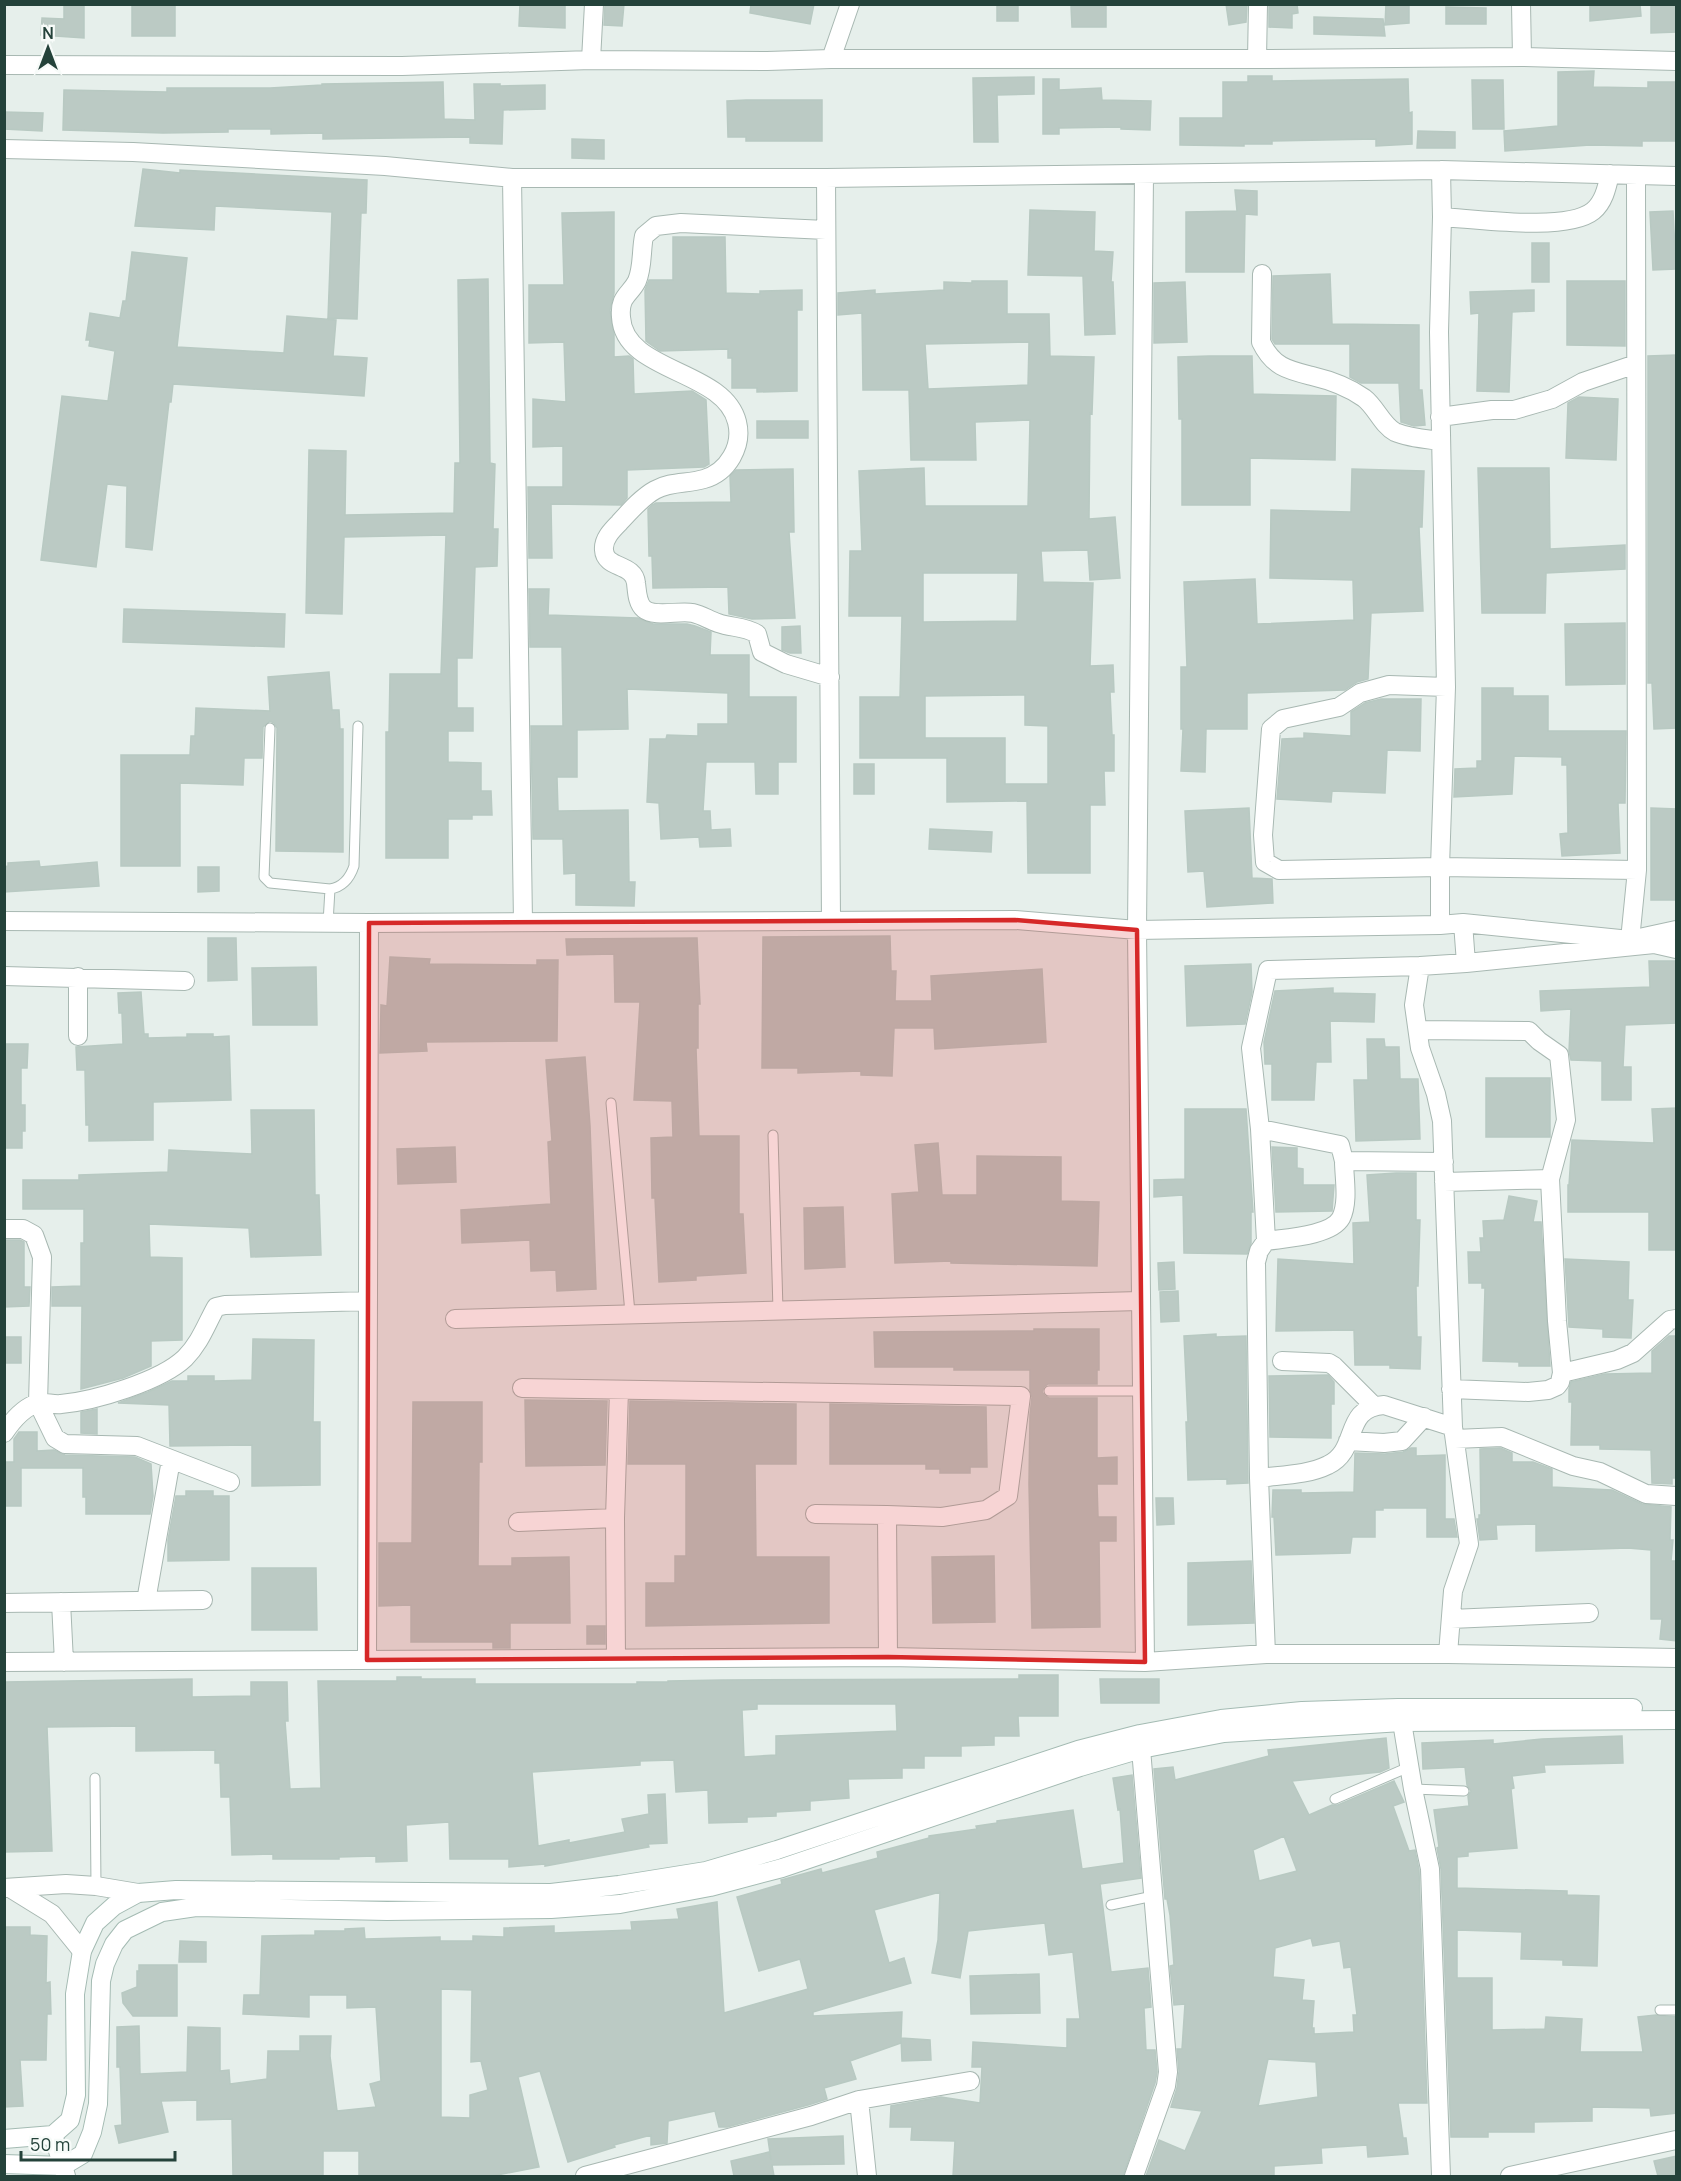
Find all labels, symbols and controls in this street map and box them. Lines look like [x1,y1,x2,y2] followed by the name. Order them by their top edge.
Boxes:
[18,18,78,78] north arrow
[42,22,54,44] text: N
[21,2124,176,2162] scale bar
[30,2132,70,2156] text: 50 m

